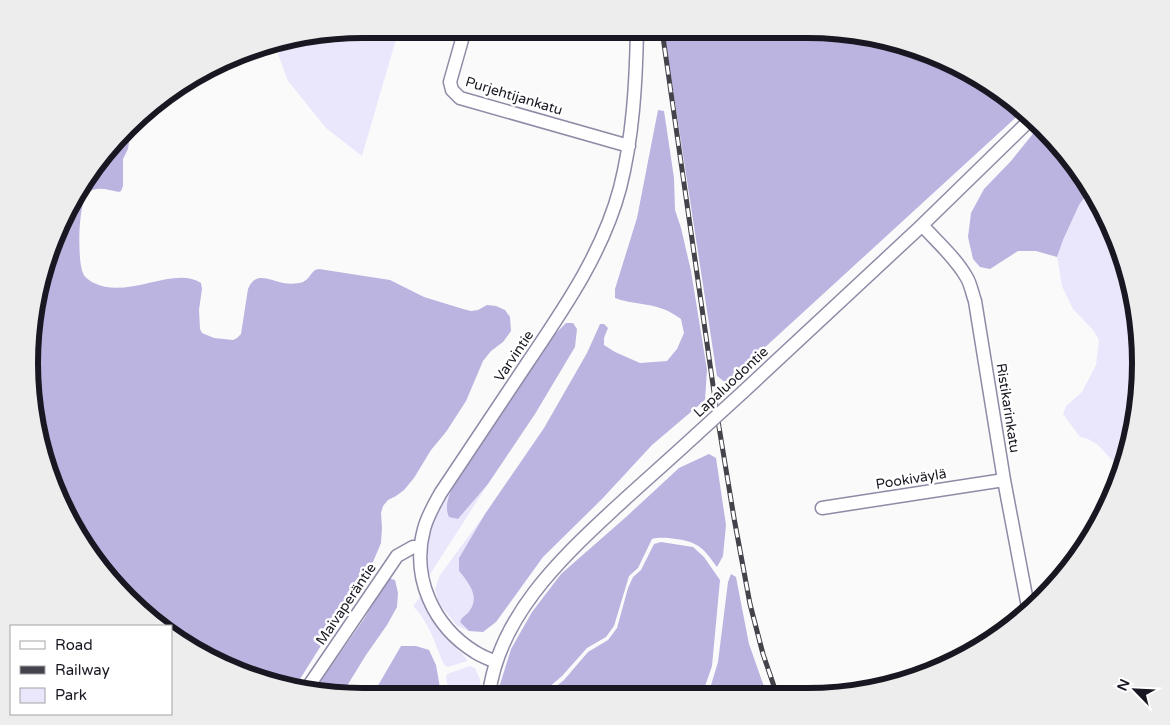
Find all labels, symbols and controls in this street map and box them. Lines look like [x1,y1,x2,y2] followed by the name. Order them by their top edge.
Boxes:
[463,73,565,119] street label: Purjehtijankatu
[491,327,537,385] street label: Varvintie
[690,343,772,421] street label: Lapaluodontie
[993,362,1023,454] street label: Ristikarinkatu
[874,465,948,493] street label: Pookiväylä
[312,560,380,648] street label: Maivaperäntie
[10,625,172,715] legend
[55,636,93,654] text: Road
[55,661,110,679] text: Railway
[1110,665,1160,715] north arrow
[1114,676,1134,694] text: N
[55,686,87,704] text: Park

